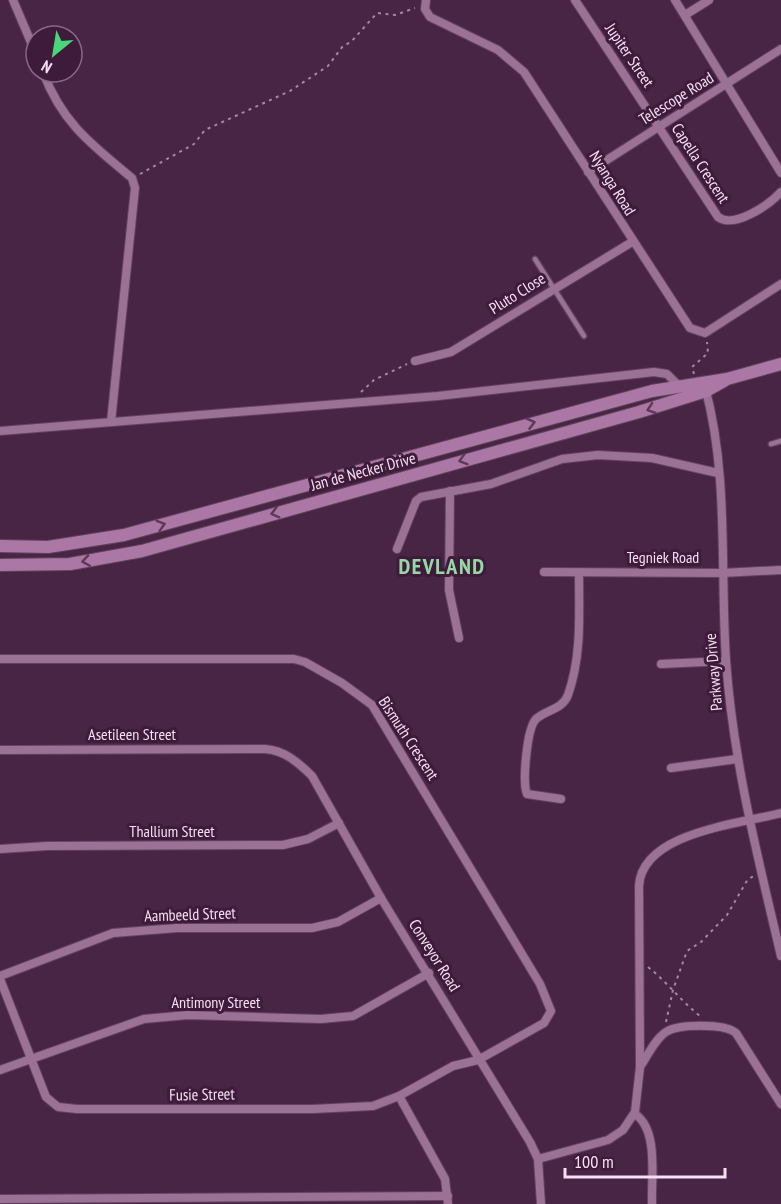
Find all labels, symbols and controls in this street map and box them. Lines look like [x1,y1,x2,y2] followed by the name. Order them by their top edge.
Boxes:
[601,18,659,91] street label: Jupiter Street
[24,24,84,84] north arrow
[38,56,55,78] text: N
[635,67,717,129] street label: Telescope Road
[668,119,735,207] street label: Capella Crescent
[585,147,641,219] street label: Nyanga Road
[485,268,549,318] street label: Pluto Close
[646,401,657,414] one-way arrow
[526,417,536,430] one-way arrow
[307,447,418,495] street label: Jan de Necker Drive
[458,453,468,466] one-way arrow
[270,505,280,518] one-way arrow
[155,520,166,532] one-way arrow
[627,547,699,567] street label: Tegniek Road
[398,552,486,580] district label: DEVLAND
[82,555,91,567] one-way arrow
[700,632,726,712] street label: Parkway Drive
[375,692,444,784] street label: Bismuth Crescent
[88,724,177,744] street label: Asetileen Street
[129,821,215,841] street label: Thallium Street
[144,902,237,926] street label: Aambeeld Street
[405,915,465,995] street label: Conveyor Road
[172,992,261,1012] street label: Antimony Street
[169,1083,236,1105] street label: Fusie Street
[565,1141,726,1179] scale bar
[574,1150,614,1173] text: 100 m

